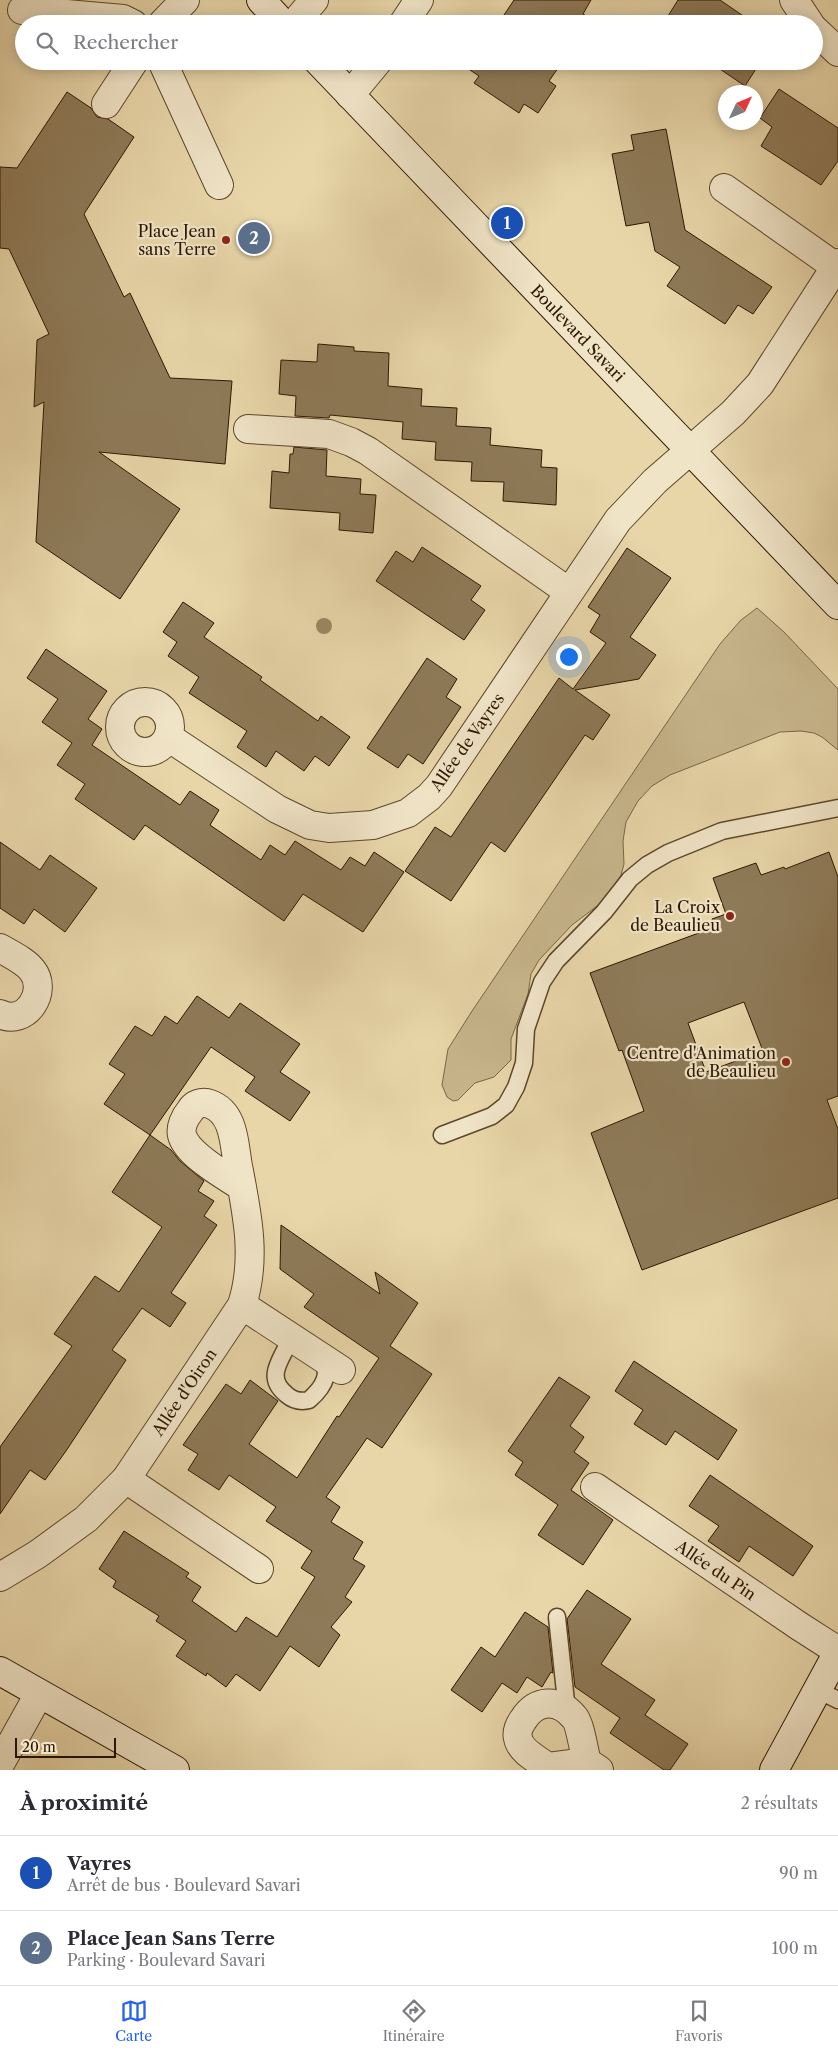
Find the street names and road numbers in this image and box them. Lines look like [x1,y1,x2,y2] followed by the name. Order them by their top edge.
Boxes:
[527,280,629,386] street label: Boulevard Savari
[425,689,508,796] street label: Allée de Vayres
[147,1344,221,1440] street label: Allée d'Oiron
[671,1535,760,1604] street label: Allée du Pin

